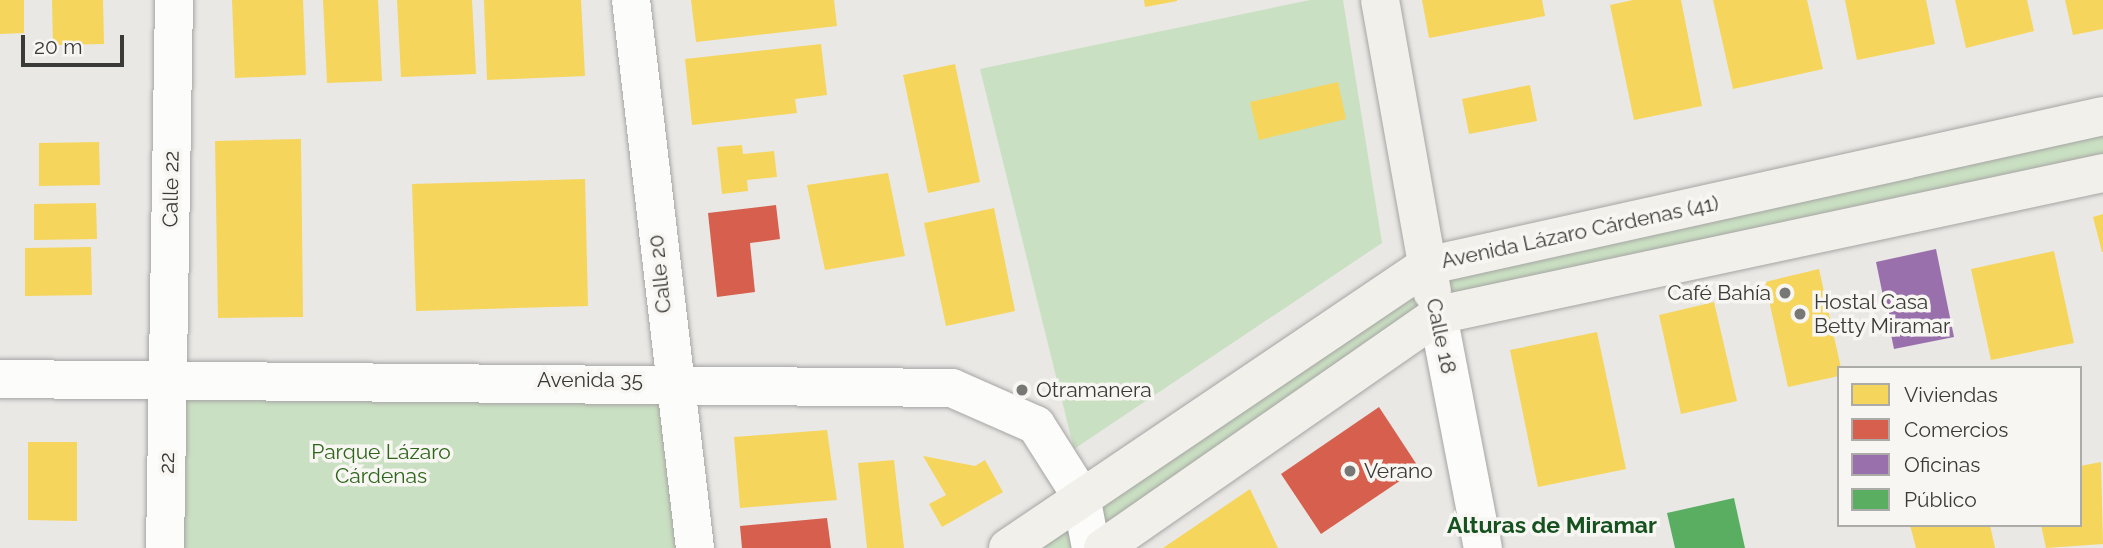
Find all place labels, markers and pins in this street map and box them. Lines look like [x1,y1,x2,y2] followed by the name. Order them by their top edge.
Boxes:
[1667,280,1771,306] place label: Café Bahía
[1777,285,1793,301] marker: Café Bahía
[1814,289,1951,339] place label: Hostal Casa Betty Miramar
[1792,306,1808,322] marker: Hostal Casa Betty Miramar
[1036,377,1152,403] place label: Otramanera
[1014,382,1030,398] marker: Otramanera
[1364,458,1433,484] place label: Verano
[1342,463,1358,479] marker: Verano

